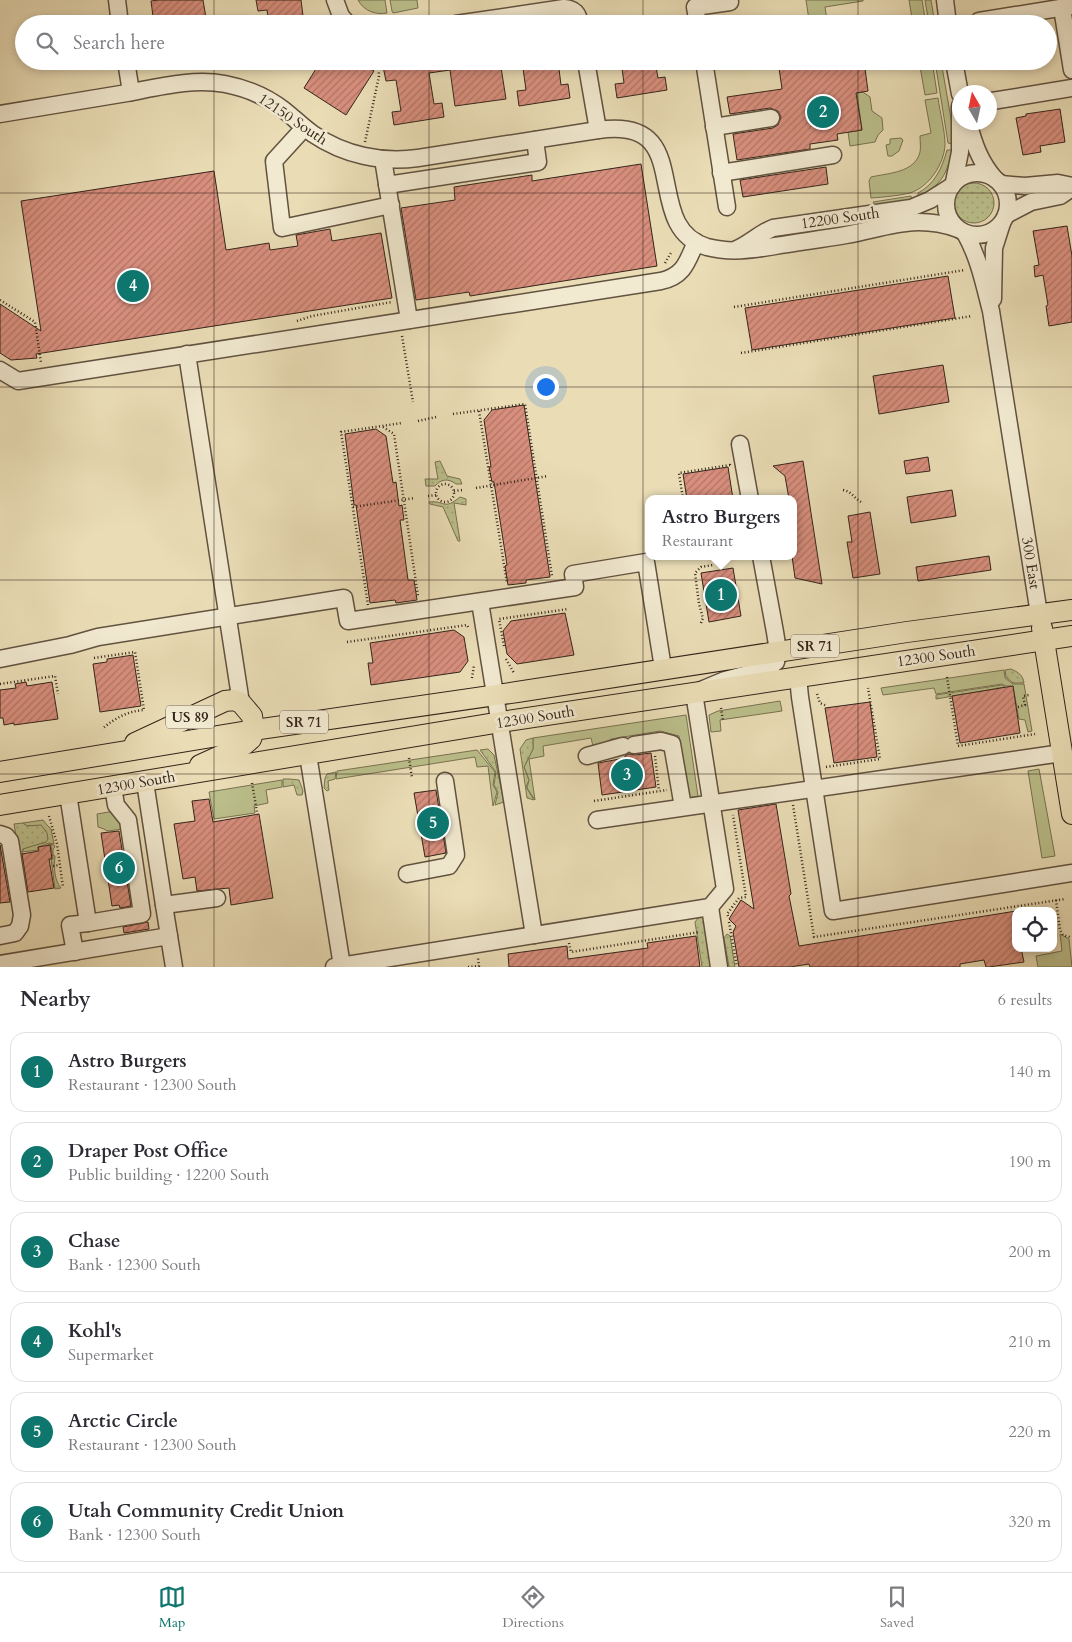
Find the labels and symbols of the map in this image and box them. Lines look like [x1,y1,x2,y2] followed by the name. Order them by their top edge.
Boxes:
[952,85,997,130] north arrow
[255,89,332,150] street label: 12150 South
[807,93,839,131] pin: 2
[799,202,881,233] street label: 12200 South
[117,267,149,305] pin: 4
[533,374,559,400] your location
[1017,535,1045,591] street label: 300 East
[705,576,737,614] pin: 1
[791,634,839,658] road number: SR 71
[895,640,977,671] street label: 12300 South
[494,701,576,733] street label: 12300 South
[166,706,214,729] road number: US 89
[280,710,328,734] road number: SR 71
[611,756,643,794] pin: 3
[95,766,178,800] street label: 12300 South
[417,804,449,842] pin: 5
[103,849,135,887] pin: 6

